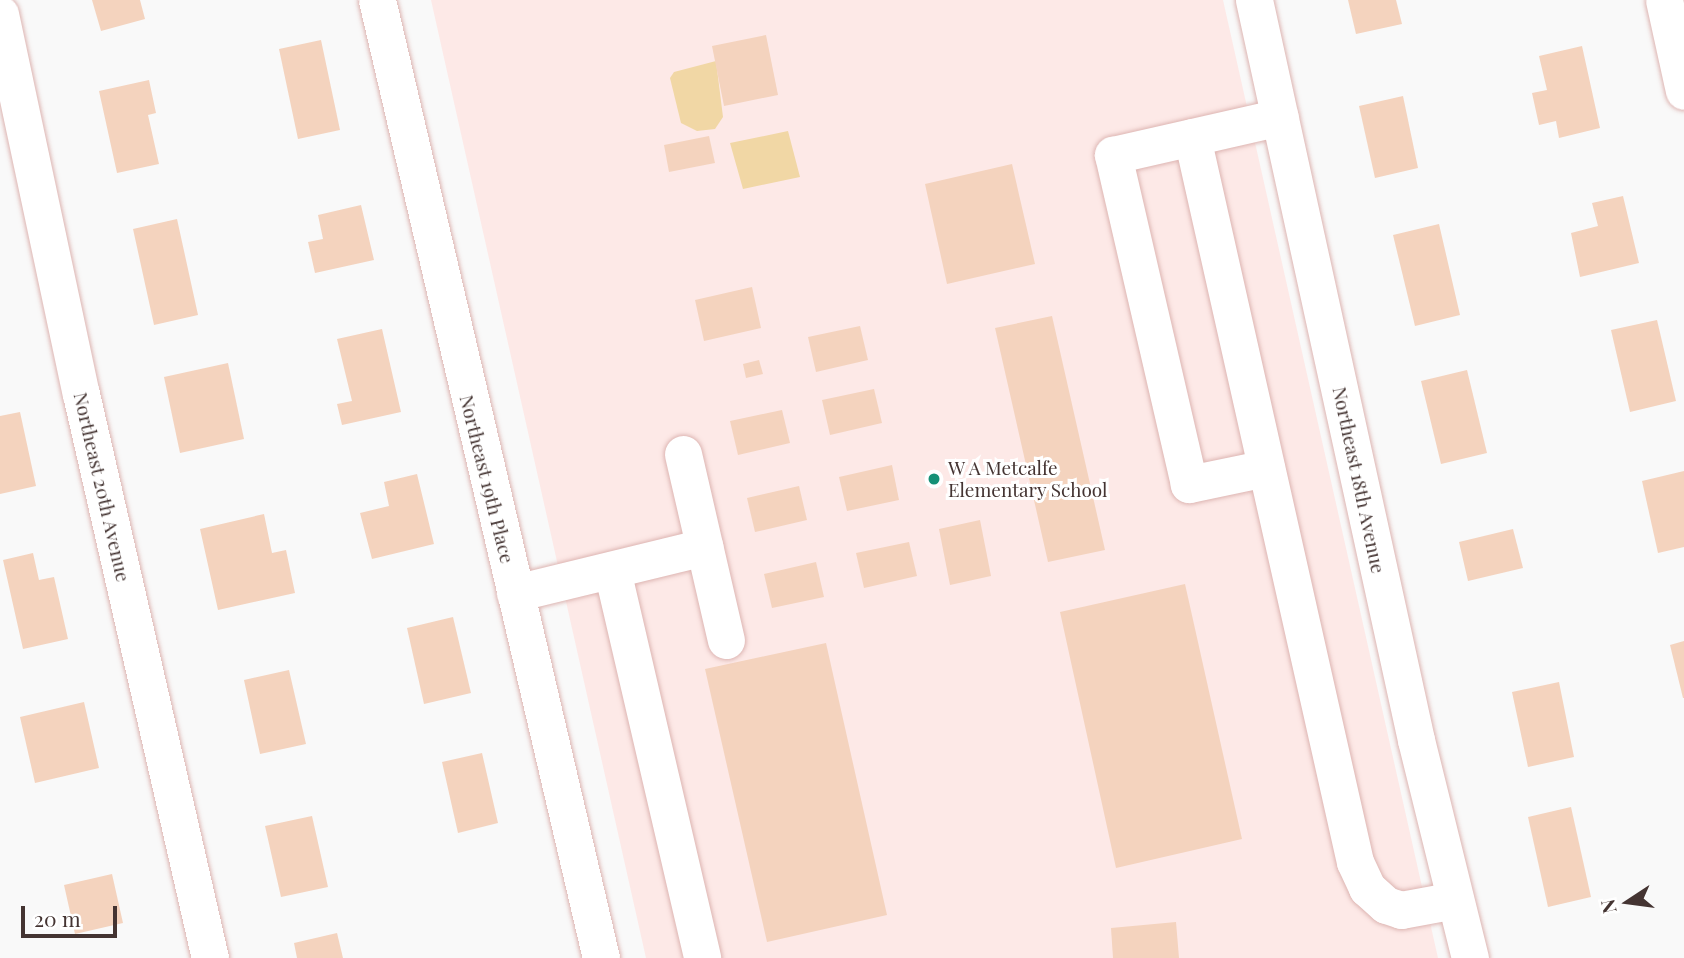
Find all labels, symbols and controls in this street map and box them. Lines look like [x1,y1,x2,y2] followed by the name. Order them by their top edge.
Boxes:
[1328,384,1390,576] street label: Northeast 18th Avenue
[69,390,135,584] street label: Northeast 20th Avenue
[455,392,519,566] street label: Northeast 19th Place
[948,457,1108,501] place label: W A Metcalfe Elementary School
[926,471,942,487] marker: W A Metcalfe Elementary School
[1593,867,1663,937] north arrow
[24,892,121,936] scale bar
[1593,897,1622,916] text: N
[34,904,81,932] text: 20 m

